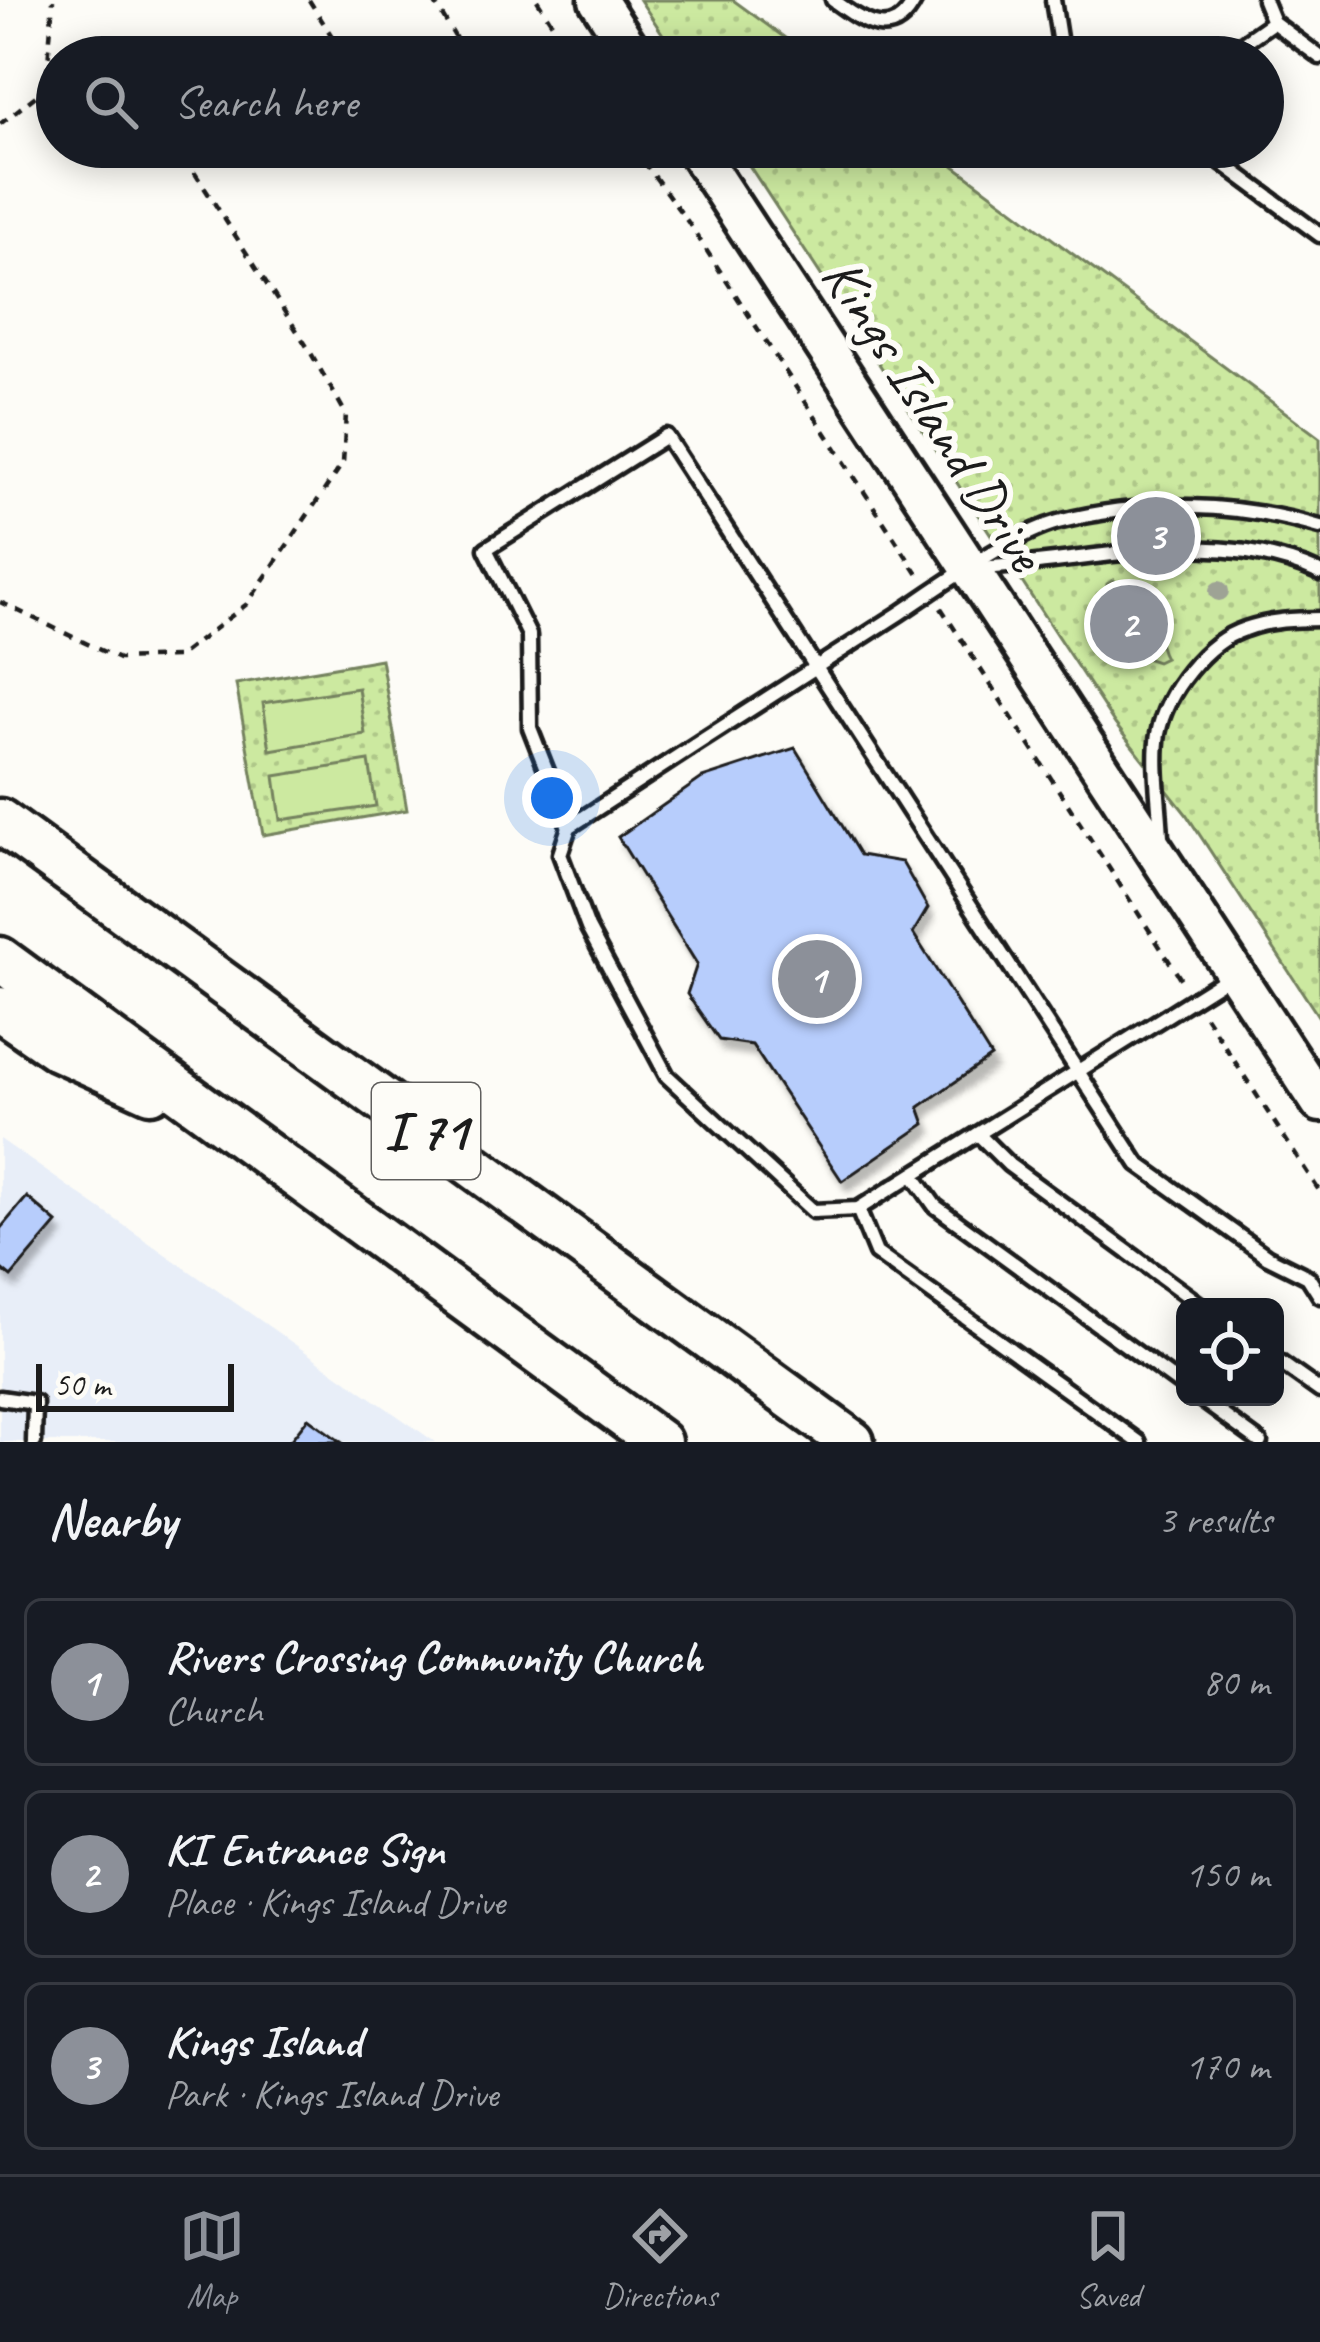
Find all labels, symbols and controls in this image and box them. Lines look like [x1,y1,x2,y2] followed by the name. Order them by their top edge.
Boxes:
[36,36,1284,168] search box
[78,69,144,135] icon: search
[174,74,357,131] text: Search here
[806,244,1064,587] street label: Kings Island Drive
[1117,491,1195,581] pin: 3
[1090,579,1168,669] pin: 2
[522,768,582,828] your location
[778,934,856,1024] pin: 1
[372,1083,480,1179] road number: I 71
[1176,1298,1284,1406] map controls
[1176,1298,1284,1406] button: locate
[36,1358,234,1411] scale bar
[54,1364,110,1406] text: 50 m
[48,1488,176,1552] text: Nearby
[1158,1496,1272,1545] text: 3 results
[165,1629,702,1686] text: Rivers Crossing Community Church
[81,1658,99,1707] text: 1
[1203,1658,1269,1707] text: 80 m
[165,1686,263,1735] text: Church
[165,1821,445,1878] text: KI Entrance Sign
[81,1850,99,1899] text: 2
[1185,1850,1269,1899] text: 150 m
[165,1878,505,1927] text: Place · Kings Island Drive
[165,2013,361,2070] text: Kings Island
[81,2042,99,2091] text: 3
[1185,2042,1269,2091] text: 170 m
[165,2070,498,2119] text: Park · Kings Island Drive
[179,2203,245,2317] tab: Map
[603,2203,717,2317] tab: Directions
[1075,2203,1141,2317] tab: Saved

